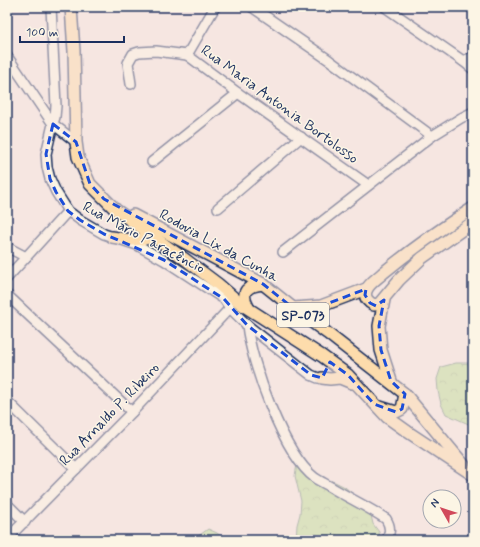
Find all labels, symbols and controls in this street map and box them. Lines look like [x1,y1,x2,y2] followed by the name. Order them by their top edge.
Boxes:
[20,18,124,44] scale bar
[26,25,58,41] text: 100 m
[197,41,362,169] street label: Rua Maria Antonia Bortolosso
[79,197,208,279] street label: Rua Mário Paracêncio
[155,205,283,287] street label: Rodovia Lix da Cunha
[277,303,329,327] road number: SP-073
[55,359,164,471] street label: Rua Arnaldo P. Ribeiro
[422,489,462,529] north arrow
[427,496,443,511] text: N

